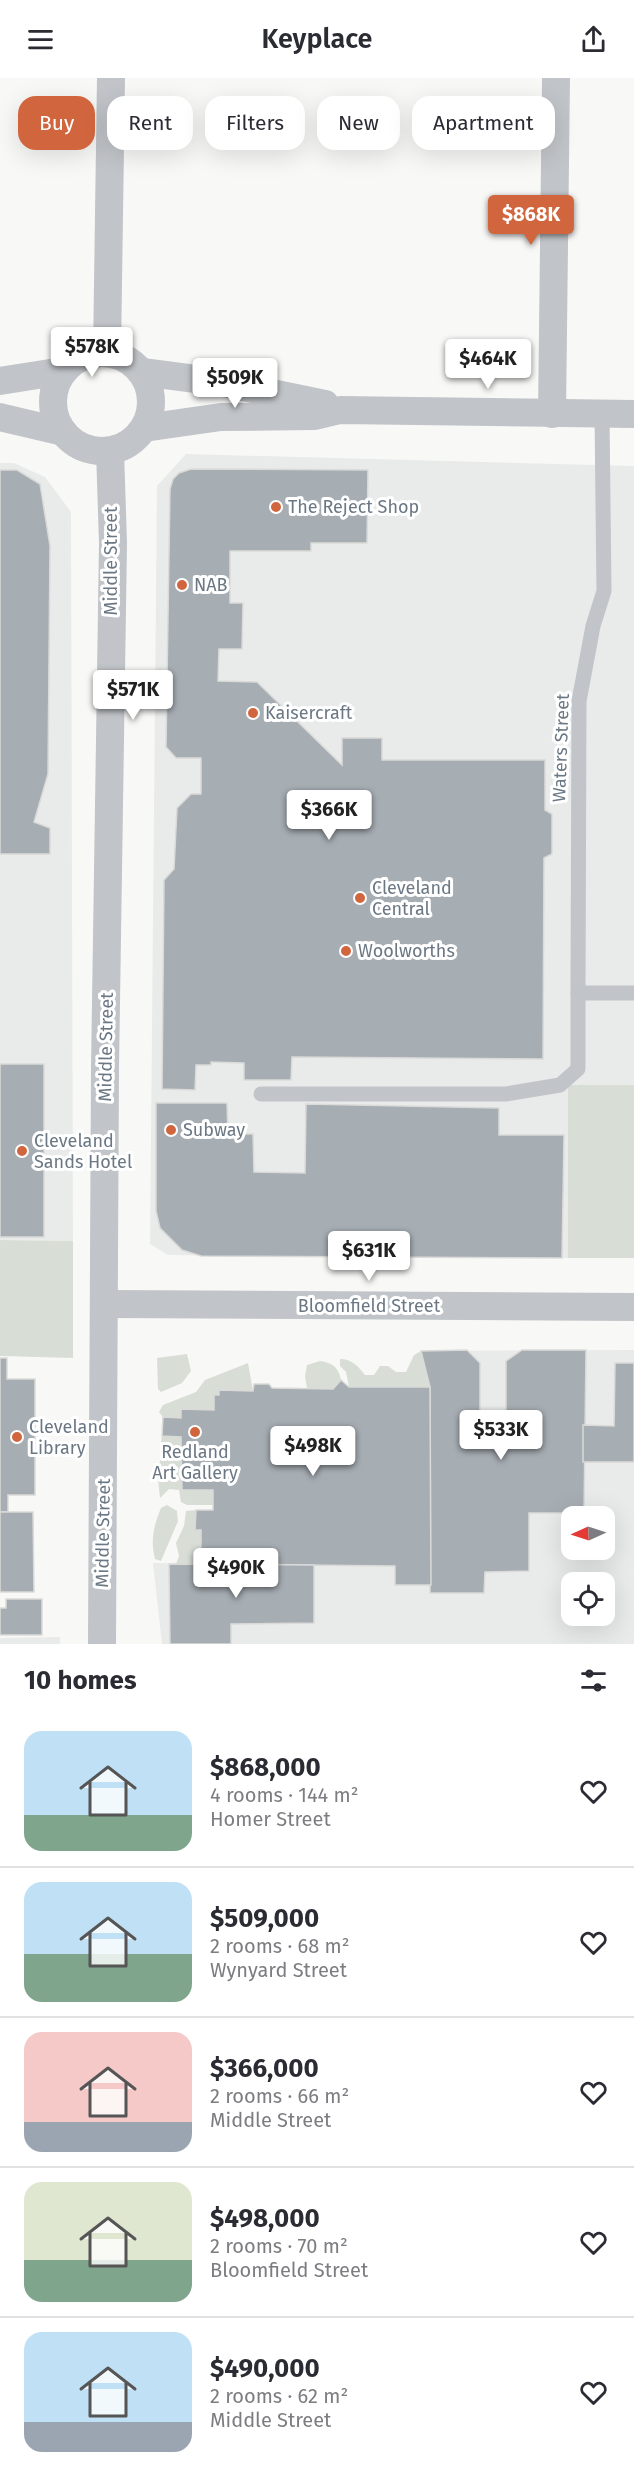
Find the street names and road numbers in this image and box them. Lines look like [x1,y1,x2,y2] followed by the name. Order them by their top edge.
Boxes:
[100,506,122,616] street label: Middle Street
[548,693,574,803] street label: Waters Street
[94,992,118,1102] street label: Middle Street
[298,1295,441,1317] street label: Bloomfield Street
[91,1478,115,1588] street label: Middle Street

